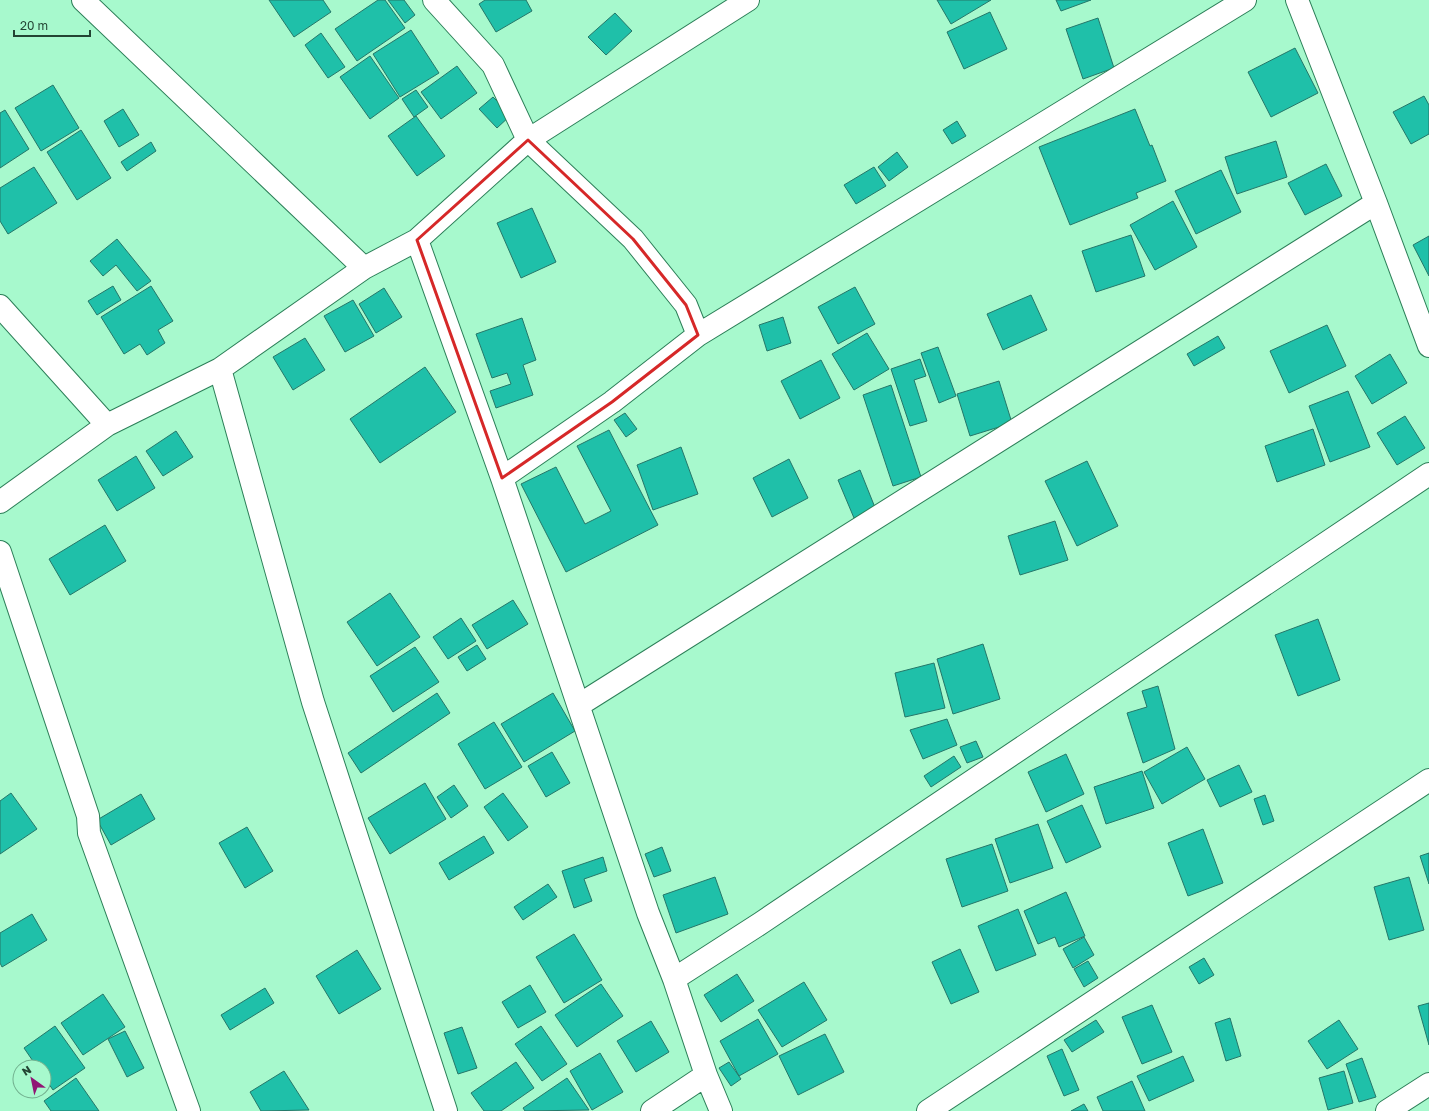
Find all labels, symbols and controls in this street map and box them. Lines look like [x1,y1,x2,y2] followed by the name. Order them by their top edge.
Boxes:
[14,12,90,38] scale bar
[20,18,48,33] text: 20 m
[12,1059,52,1099] north arrow
[19,1062,33,1078] text: N

